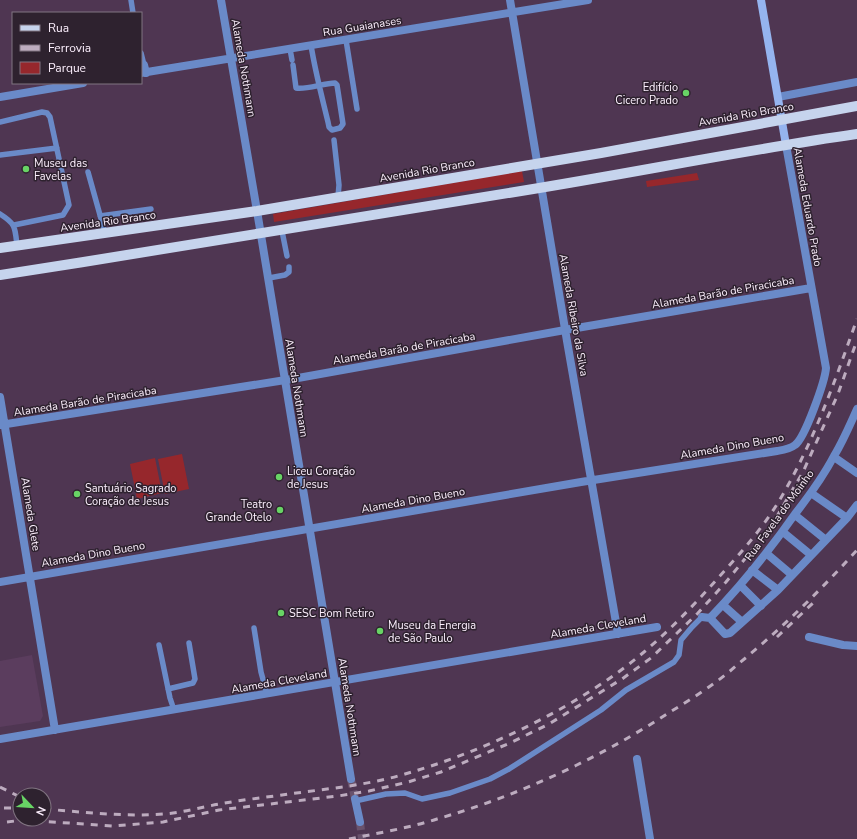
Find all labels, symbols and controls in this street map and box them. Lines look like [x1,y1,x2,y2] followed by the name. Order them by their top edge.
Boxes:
[12,12,142,84] legend
[322,13,402,40] street label: Rua Guaianases
[227,18,260,118] street label: Alameda Nothmann
[48,20,69,36] text: Rua
[48,40,91,56] text: Ferrovia
[48,60,86,76] text: Parque
[615,80,678,108] place label: Edifício Cicero Prado
[681,88,691,98] marker: Edifício Cicero Prado
[697,99,795,130] street label: Avenida Rio Branco
[790,146,825,268] street label: Alameda Eduardo Prado
[378,155,476,186] street label: Avenida Rio Branco
[34,156,87,184] place label: Museu das Favelas
[21,164,31,174] marker: Museu das Favelas
[59,207,157,236] street label: Avenida Rio Branco
[555,253,592,378] street label: Alameda Ribeiro da Silva
[651,273,796,312] street label: Alameda Barão de Piracicaba
[332,329,477,368] street label: Alameda Barão de Piracicaba
[281,338,312,438] street label: Alameda Nothmann
[13,383,158,420] street label: Alameda Barão de Piracicaba
[679,430,785,463] street label: Alameda Dino Bueno
[287,464,355,492] place label: Liceu Coração de Jesus
[741,467,818,564] street label: Rua Favela do Moinho
[274,472,284,482] marker: Liceu Coração de Jesus
[17,476,44,552] street label: Alameda Glete
[85,481,176,509] place label: Santuário Sagrado Coração de Jesus
[360,484,466,517] street label: Alameda Dino Bueno
[72,489,82,499] marker: Santuário Sagrado Coração de Jesus
[206,497,272,525] place label: Teatro Grande Otelo
[275,505,285,515] marker: Teatro Grande Otelo
[40,538,146,571] street label: Alameda Dino Bueno
[289,606,374,621] place label: SESC Bom Retiro
[276,608,286,618] marker: SESC Bom Retiro
[549,611,647,642] street label: Alameda Cleveland
[388,618,476,646] place label: Museu da Energia de São Paulo
[375,626,385,636] marker: Museu da Energia de São Paulo
[334,657,365,757] street label: Alameda Nothmann
[230,666,328,697] street label: Alameda Cleveland
[12,787,52,827] north arrow
[32,804,49,818] text: N

